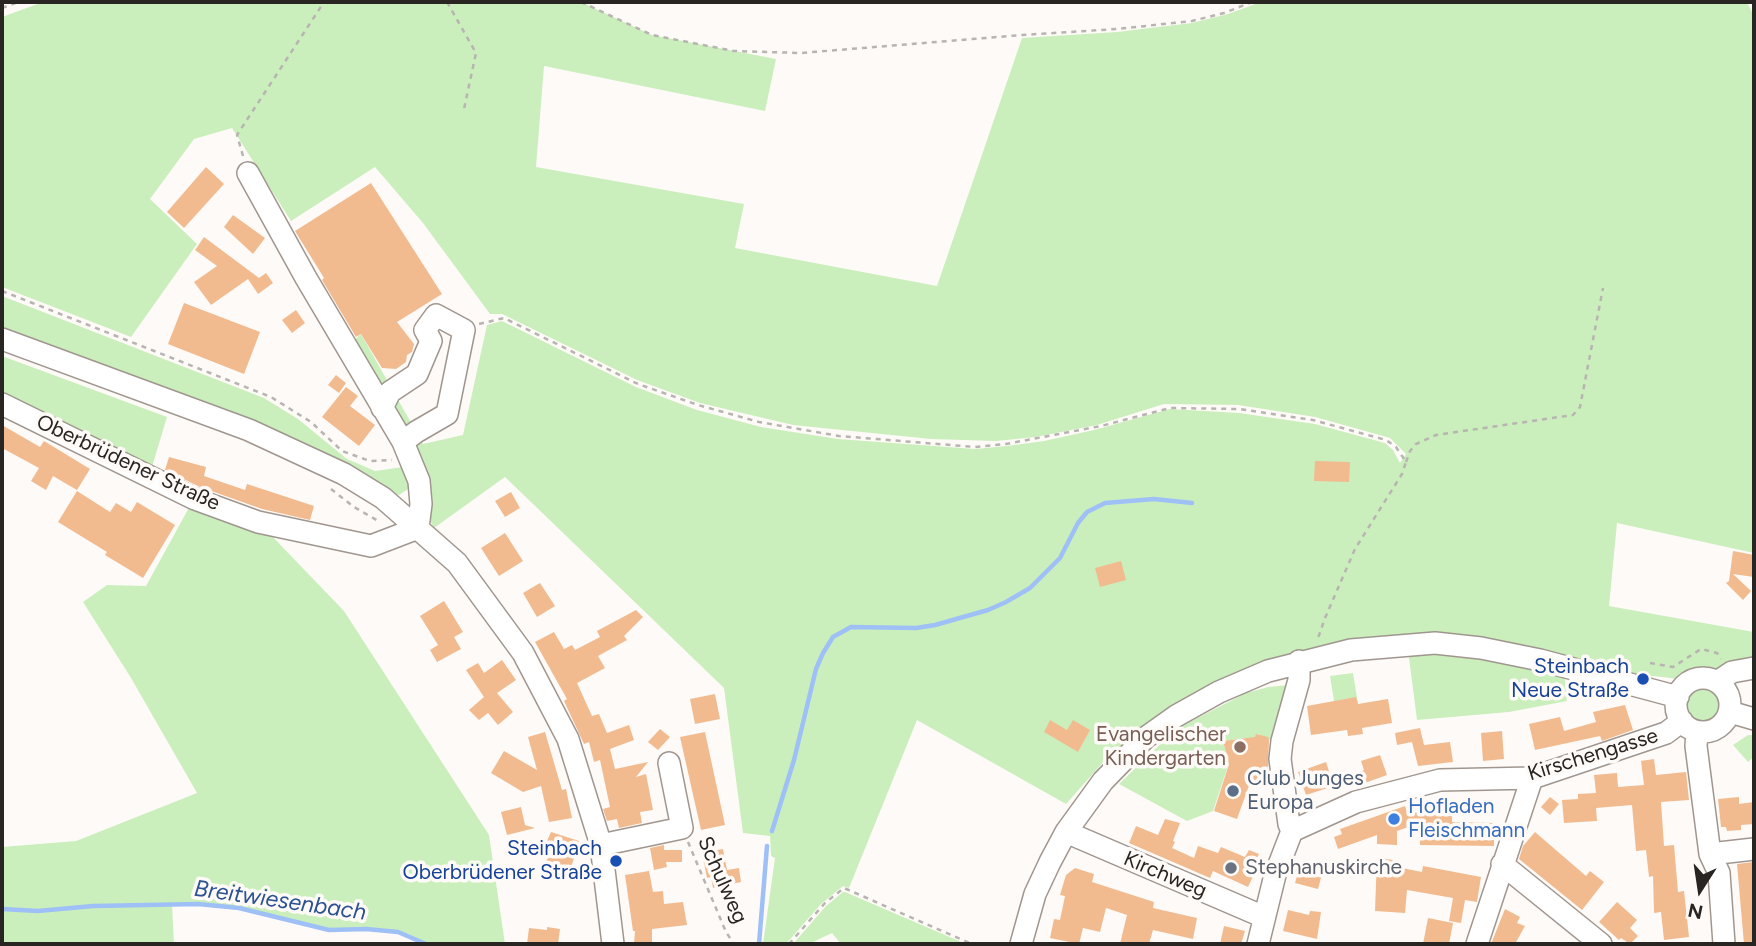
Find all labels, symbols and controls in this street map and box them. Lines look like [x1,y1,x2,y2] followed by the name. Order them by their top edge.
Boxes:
[32,409,224,517] street label: Oberbrüdener Straße
[1511,654,1629,704] place label: Steinbach Neue Straße
[1635,671,1651,687] marker: Steinbach Neue Straße
[1096,722,1226,772] place label: Evangelischer Kindergarten
[1525,723,1661,787] street label: Kirschengasse
[1232,739,1248,755] marker: Evangelischer Kindergarten
[1247,766,1364,816] place label: Club Junges Europa
[1225,783,1241,799] marker: Club Junges Europa
[1408,794,1525,844] place label: Hofladen Fleischmann
[1386,811,1402,827] marker: Hofladen Fleischmann
[692,833,752,927] street label: Schulweg
[403,836,602,886] place label: Steinbach Oberbrüdener Straße
[1120,846,1210,904] street label: Kirchweg
[608,853,624,869] marker: Steinbach Oberbrüdener Straße
[1245,855,1402,881] place label: Stephanuskirche
[1665,855,1735,925] north arrow
[1223,860,1239,876] marker: Stephanuskirche
[192,875,368,927] water label: Breitwiesenbach
[1686,898,1705,924] text: N

